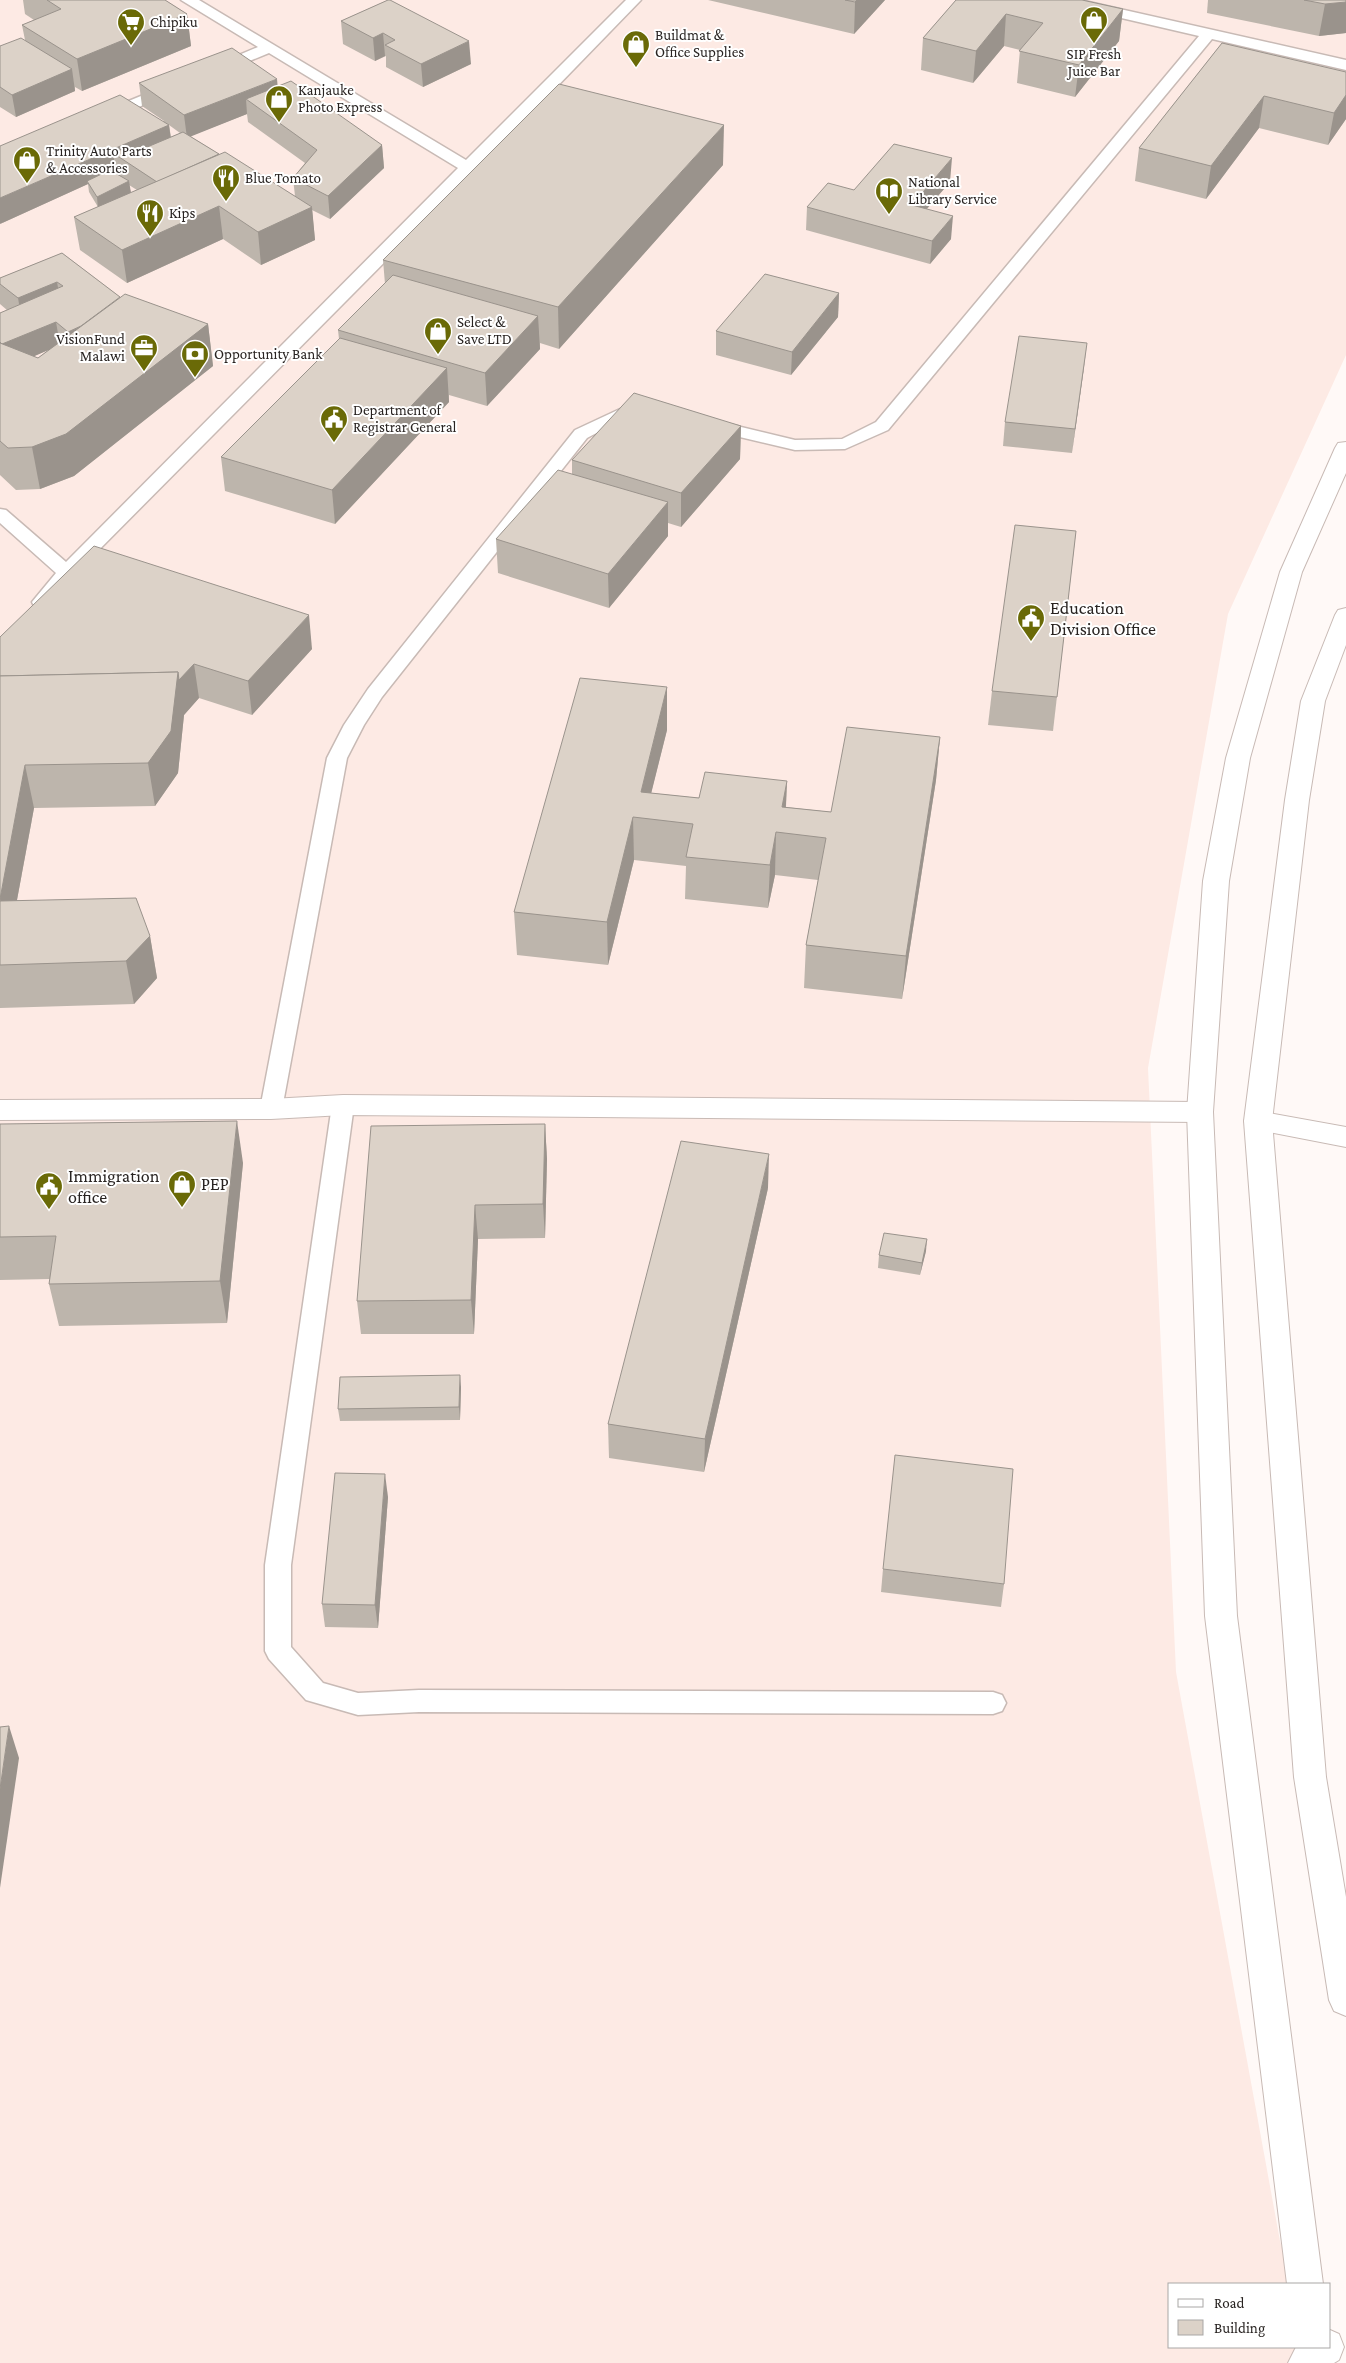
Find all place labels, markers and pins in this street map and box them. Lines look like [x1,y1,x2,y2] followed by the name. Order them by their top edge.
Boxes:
[1079,5,1109,44] shop icon: SIP Fresh Juice Bar
[116,7,146,46] supermarket icon: Chipiku
[150,14,198,31] place label: Chipiku
[655,27,744,61] place label: Buildmat & Office Supplies
[621,29,651,68] shop icon: Buildmat & Office Supplies
[1066,46,1121,80] place label: SIP Fresh Juice Bar
[298,82,382,116] place label: Kanjauke Photo Express
[264,84,294,123] shop icon: Kanjauke Photo Express
[46,143,152,176] place label: Trinity Auto Parts & Accessories
[12,145,42,184] shop icon: Trinity Auto Parts & Accessories
[211,163,241,202] restaurant icon: Blue Tomato
[245,170,321,186] place label: Blue Tomato
[908,174,997,208] place label: National Library Service
[874,176,904,215] library icon: National Library Service
[135,198,165,237] restaurant icon: Kips
[169,205,195,222] place label: Kips
[457,314,512,347] place label: Select & Save LTD
[423,316,453,355] shop icon: Select & Save LTD
[56,331,125,364] place label: VisionFund Malawi
[129,333,159,372] office icon: VisionFund Malawi
[180,339,210,378] bank icon: Opportunity Bank
[214,346,323,363] place label: Opportunity Bank
[353,402,457,436] place label: Department of Registrar General
[319,404,349,443] public building icon: Department of Registrar General
[1050,598,1156,639] place label: Education Division Office
[1016,603,1046,642] public building icon: Education Division Office
[68,1166,160,1207] place label: Immigration office
[167,1169,197,1208] shop icon: PEP
[34,1171,64,1210] public building icon: Immigration office
[201,1174,229,1194] place label: PEP

